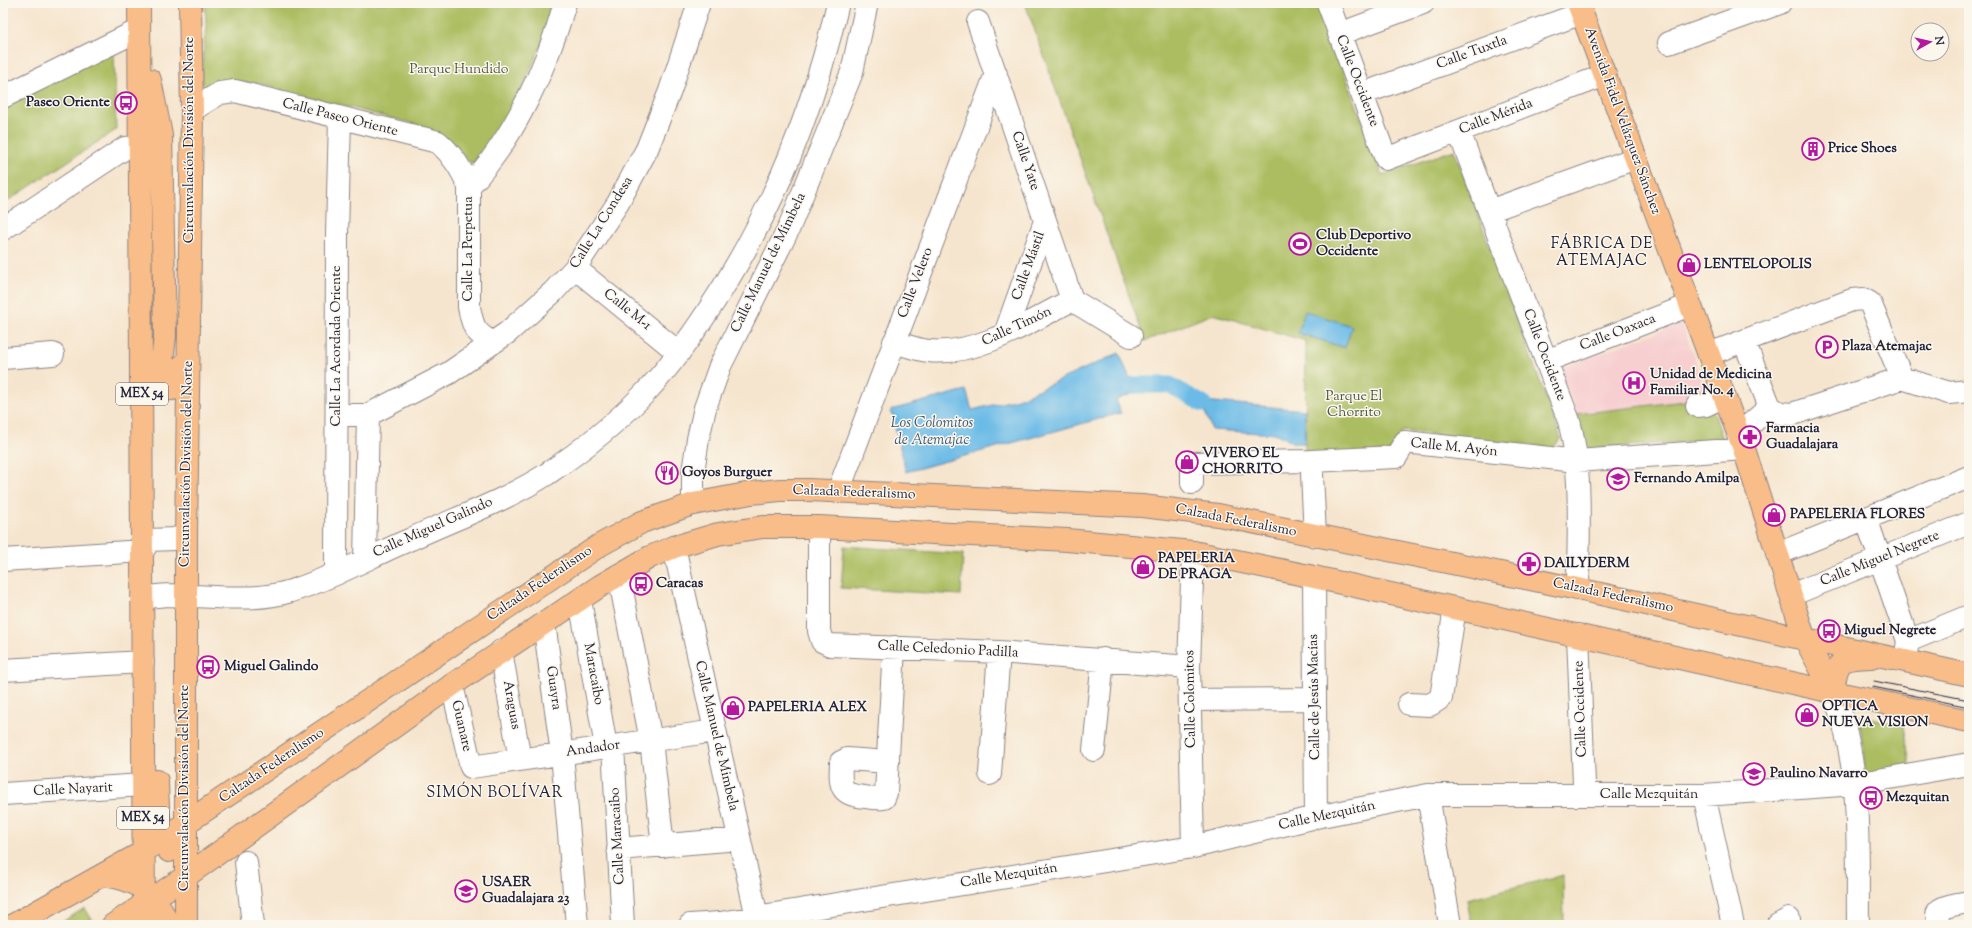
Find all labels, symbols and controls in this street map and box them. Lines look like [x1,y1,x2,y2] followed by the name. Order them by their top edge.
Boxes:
[1910,22,1950,62] north arrow
[1579,25,1665,217] street label: Avenida Fidel Velázquez Sánchez
[1434,31,1511,75] street label: Calle Tuxtla
[1330,32,1384,130] street label: Calle Occidente
[1930,34,1947,46] text: N
[180,37,200,243] street label: Circunvalación División del Norte
[410,60,509,80] park label: Parque Hundido
[113,90,139,116] bus stop icon: Paseo Oriente
[26,93,110,113] place label: Paseo Oriente
[280,94,400,142] street label: Calle Paseo Oriente
[1456,94,1536,140] street label: Calle Mérida
[1006,129,1044,193] street label: Calle Yate
[1800,136,1826,162] building icon: Price Shoes
[1828,139,1897,159] place label: Price Shoes
[566,172,639,273] street label: Calle La Condesa
[726,189,812,336] street label: Calle Manuel de Mimbela
[459,196,479,302] street label: Calle La Perpetua
[1316,226,1411,262] place label: Club Deportivo Occidente
[1007,229,1051,303] street label: Calle Mástil
[1287,231,1313,257] sports icon: Club Deportivo Occidente
[1551,233,1653,272] district label: FÁBRICA DE ATEMAJAC
[893,244,939,321] street label: Calle Velero
[1676,252,1702,278] shop icon: LENTELOPOLIS
[1704,255,1812,275] place label: LENTELOPOLIS
[327,265,347,427] street label: Calle La Acordada Oriente
[599,284,656,336] street label: Calle M-1
[979,302,1055,352] street label: Calle Timón
[1517,306,1571,404] street label: Calle Occidente
[1577,309,1659,357] street label: Calle Oaxaca
[1814,334,1840,360] parking icon: Plaza Atemajac
[1842,337,1933,357] place label: Plaza Atemajac
[175,361,199,567] street label: Circunvalación División del Norte
[1650,365,1772,401] place label: Unidad de Medicina Familiar No. 4
[1621,370,1647,396] hospital icon: Unidad de Medicina Familiar No. 4
[116,383,168,405] road number: MEX 54
[1326,387,1383,423] park label: Parque El Chorrito
[891,413,973,451] water label: Los Colomitos de Atemajac
[1766,419,1839,455] place label: Farmacia Guadalajara
[1737,424,1763,450] pharmacy icon: Farmacia Guadalajara
[1410,433,1498,463] street label: Calle M. Ayón
[1202,444,1283,480] place label: VIVERO EL CHORRITO
[1174,449,1200,475] shop icon: VIVERO EL CHORRITO
[654,460,680,486] restaurant icon: Goyos Burguer
[682,463,773,483] place label: Goyos Burguer
[1605,466,1631,492] school or university icon: Fernando Amilpa
[1634,469,1740,489] place label: Fernando Amilpa
[792,481,916,505] street label: Calzada Federalismo
[370,492,496,563] street label: Calle Miguel Galindo
[1174,499,1299,543] street label: Calzada Federalismo
[1761,502,1787,528] shop icon: PAPELERIA FLORES
[1790,505,1925,525] place label: PAPELERIA FLORES
[1817,526,1943,592] street label: Calle Miguel Negrete
[483,541,597,627] street label: Calzada Federalismo
[1158,549,1236,585] place label: PAPELERIA DE PRAGA
[1516,551,1542,577] pharmacy icon: DAILYDERM
[1130,554,1156,580] shop icon: PAPELERIA DE PRAGA
[1544,554,1630,574] place label: DAILYDERM
[628,571,654,597] bus stop icon: Caracas
[1551,573,1676,619] street label: Calzada Federalismo
[656,574,704,594] place label: Caracas
[1816,618,1842,644] bus stop icon: Miguel Negrete
[1844,621,1937,641] place label: Miguel Negrete
[1304,634,1326,760] street label: Calle de Jesús Macías
[877,636,1019,664] street label: Calle Celedonio Padilla
[578,641,608,707] street label: Maracaibo
[1180,650,1202,748] street label: Calle Colomitos
[195,654,221,680] bus stop icon: Miguel Galindo
[224,657,319,677] place label: Miguel Galindo
[689,659,743,814] street label: Calle Manuel de Mimbela
[1569,660,1593,758] street label: Calle Occidente
[540,665,566,712] street label: Guayra
[497,679,525,731] street label: Araguas
[175,685,195,891] street label: Circunvalación División del Norte
[720,695,746,721] shop icon: PAPELERIA ALEX
[1822,697,1928,733] place label: OPTICA NUEVA VISION
[445,698,477,754] street label: Guanare
[748,698,867,718] place label: PAPELERIA ALEX
[1794,702,1820,728] shop icon: OPTICA NUEVA VISION
[215,723,329,809] street label: Calzada Federalismo
[565,735,622,763] street label: Andador
[1741,761,1767,787] school or university icon: Paulino Navarro
[1770,764,1868,784] place label: Paulino Navarro
[33,778,113,802] street label: Calle Nayarit
[426,781,564,804] district label: SIMÓN BOLÍVAR
[1600,785,1698,805] street label: Calle Mezquitán
[1858,785,1884,811] bus stop icon: Mezquitan
[605,787,631,885] street label: Calle Maracaibo
[1886,788,1950,808] place label: Mezquitan
[1277,796,1377,836] street label: Calle Mezquitán
[117,807,169,829] road number: MEX 54
[959,858,1059,894] street label: Calle Mezquitán
[482,873,570,909] place label: USAER Guadalajara 23
[453,878,479,904] school or university icon: USAER Guadalajara 23

